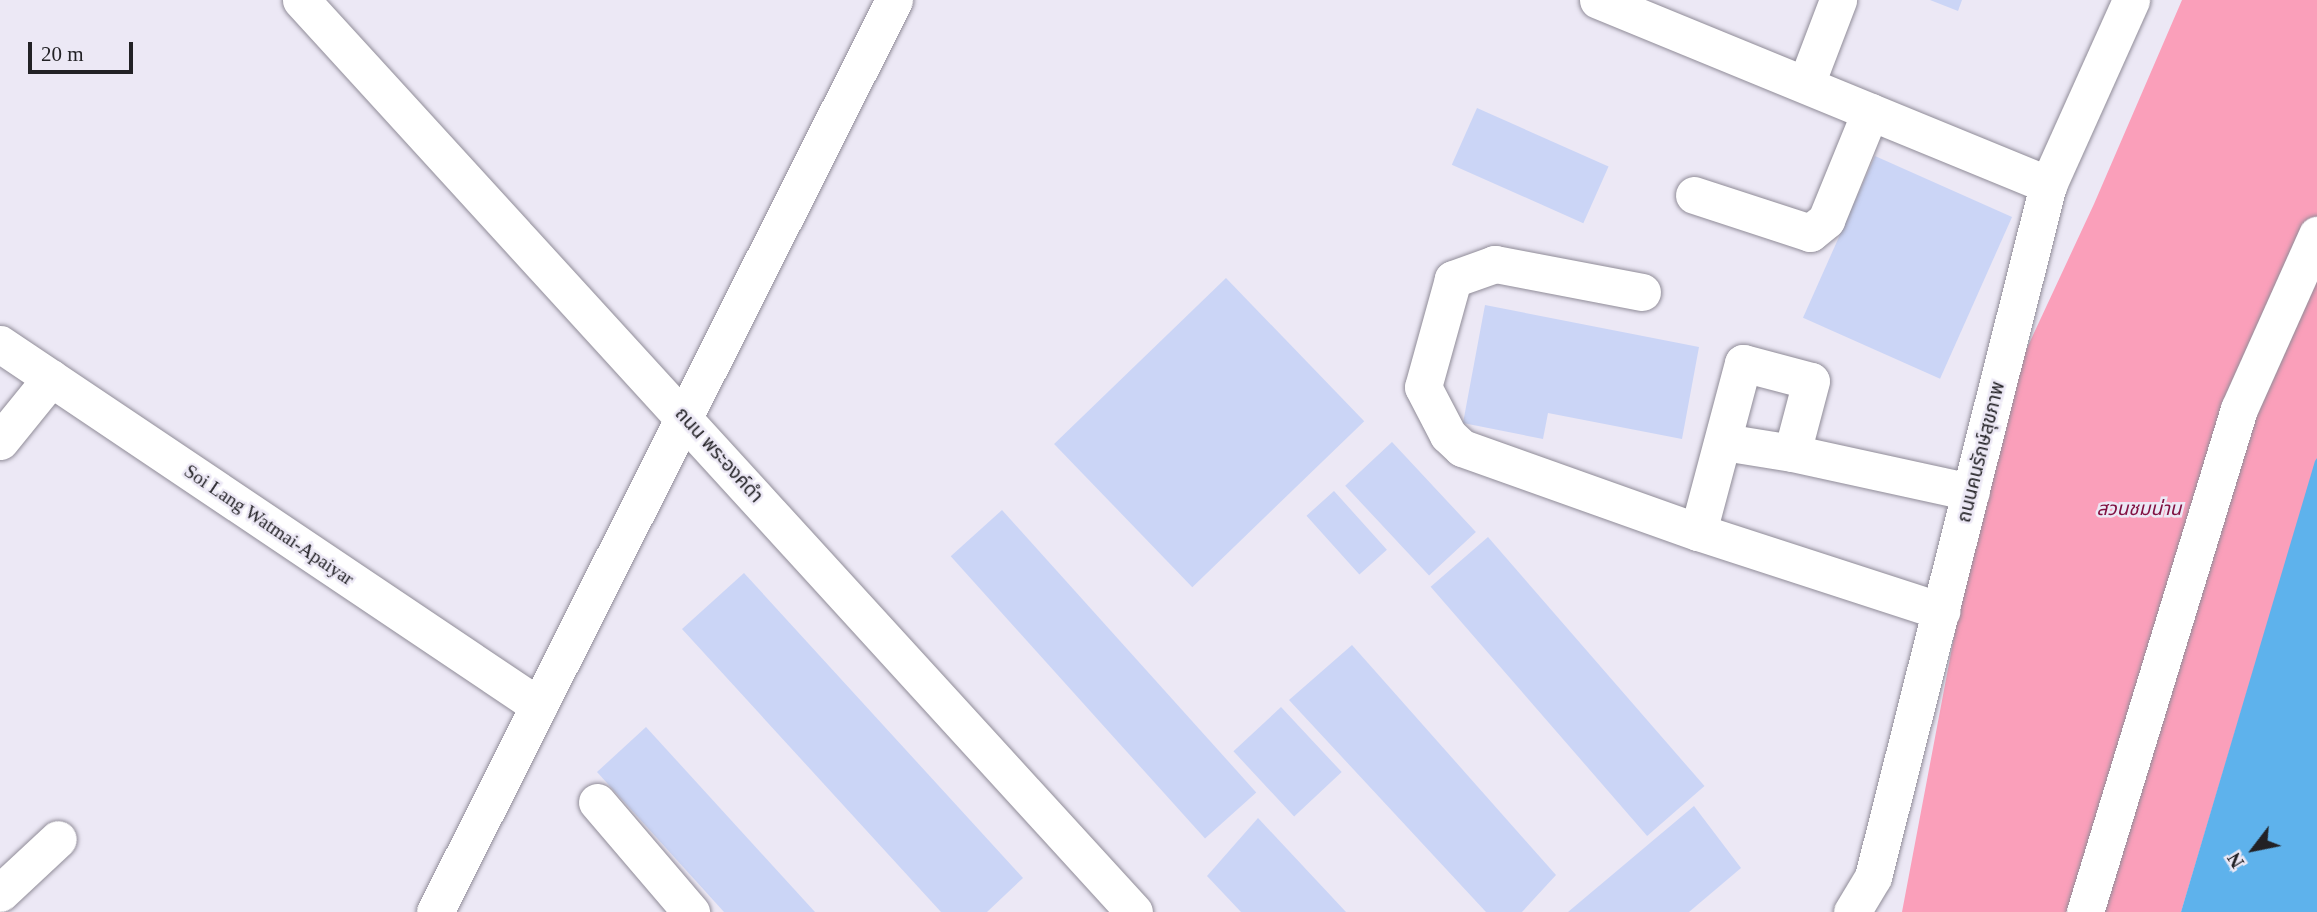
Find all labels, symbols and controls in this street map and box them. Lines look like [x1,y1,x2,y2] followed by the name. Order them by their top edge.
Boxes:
[32,28,136,72] scale bar
[41,42,84,66] text: 20 m
[1952,379,2010,525] street label: ถนนคนรักษ์สุขภาพ
[670,403,768,507] street label: ถนน พระองค์ดำ
[180,460,358,590] street label: Soi Lang Watmai-Apaiyar
[2097,498,2181,520] park label: สวนชมน่าน
[2219,814,2289,884] north arrow
[2223,849,2248,872] text: N

